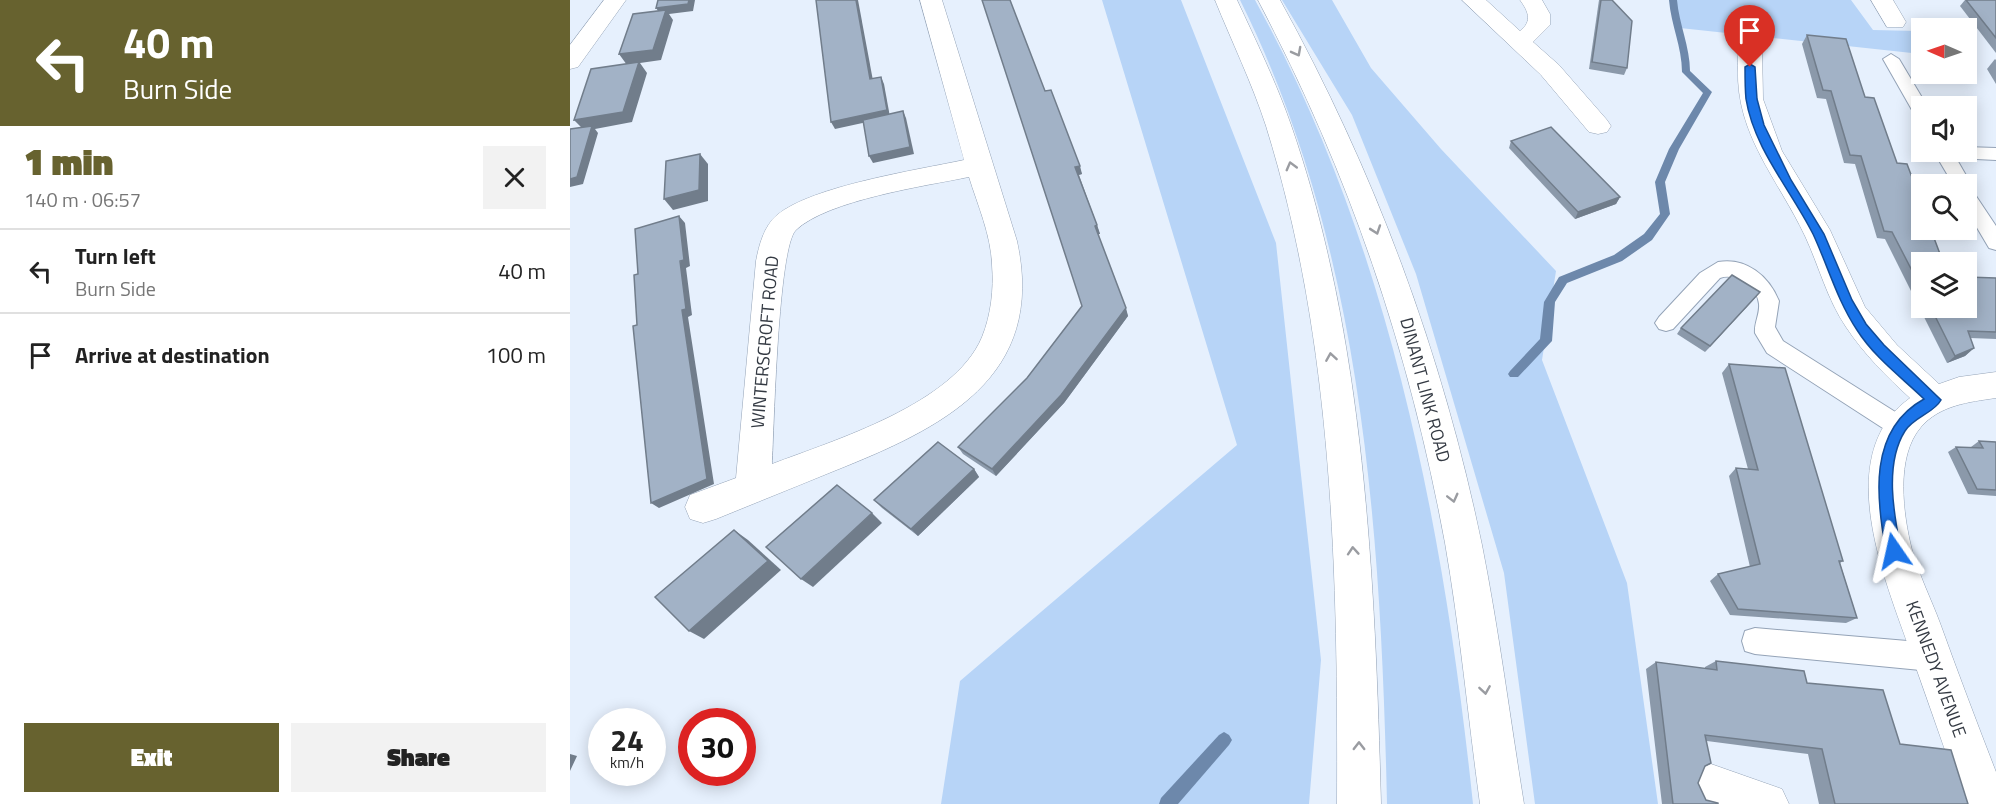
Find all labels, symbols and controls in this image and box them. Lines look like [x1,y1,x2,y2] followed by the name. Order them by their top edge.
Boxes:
[1724,5,1775,67] pin
[123,10,215,74] text: 40 m
[1733,14,1766,47] icon: arrive
[1911,18,1977,84] north arrow
[1911,18,1977,318] map controls
[24,24,102,102] icon: left
[1290,45,1301,56] one-way arrow
[123,68,232,109] text: Burn Side
[1911,96,1977,162] button: sound
[24,134,113,189] text: 1 min
[483,146,546,209] button: close
[1285,161,1298,171] one-way arrow
[1911,174,1977,240] button: search
[24,184,141,215] text: 140 m · 06:57
[1368,224,1381,235] one-way arrow
[75,239,156,273] text: Turn left
[1911,252,1977,318] button: layers
[498,254,546,288] text: 40 m
[743,254,786,430] street label: WINTERSCROFT ROAD
[24,255,57,288] icon: left
[75,273,156,304] text: Burn Side
[1393,314,1458,465] street label: DINANT LINK ROAD
[75,338,270,372] text: Arrive at destination
[486,338,546,372] text: 100 m
[24,339,57,372] icon: arrive
[1325,352,1338,362] one-way arrow
[1445,493,1458,503] one-way arrow
[1862,519,1926,583] position arrow
[1346,546,1359,555] one-way arrow
[1899,597,1974,741] street label: KENNEDY AVENUE
[1478,685,1491,695] one-way arrow
[678,708,756,786] speed limit sign: 30
[610,717,644,763] text: 24
[24,723,279,792] button: Exit
[291,723,546,792] button: Share
[1353,741,1365,750] one-way arrow
[610,751,644,774] text: km/h

